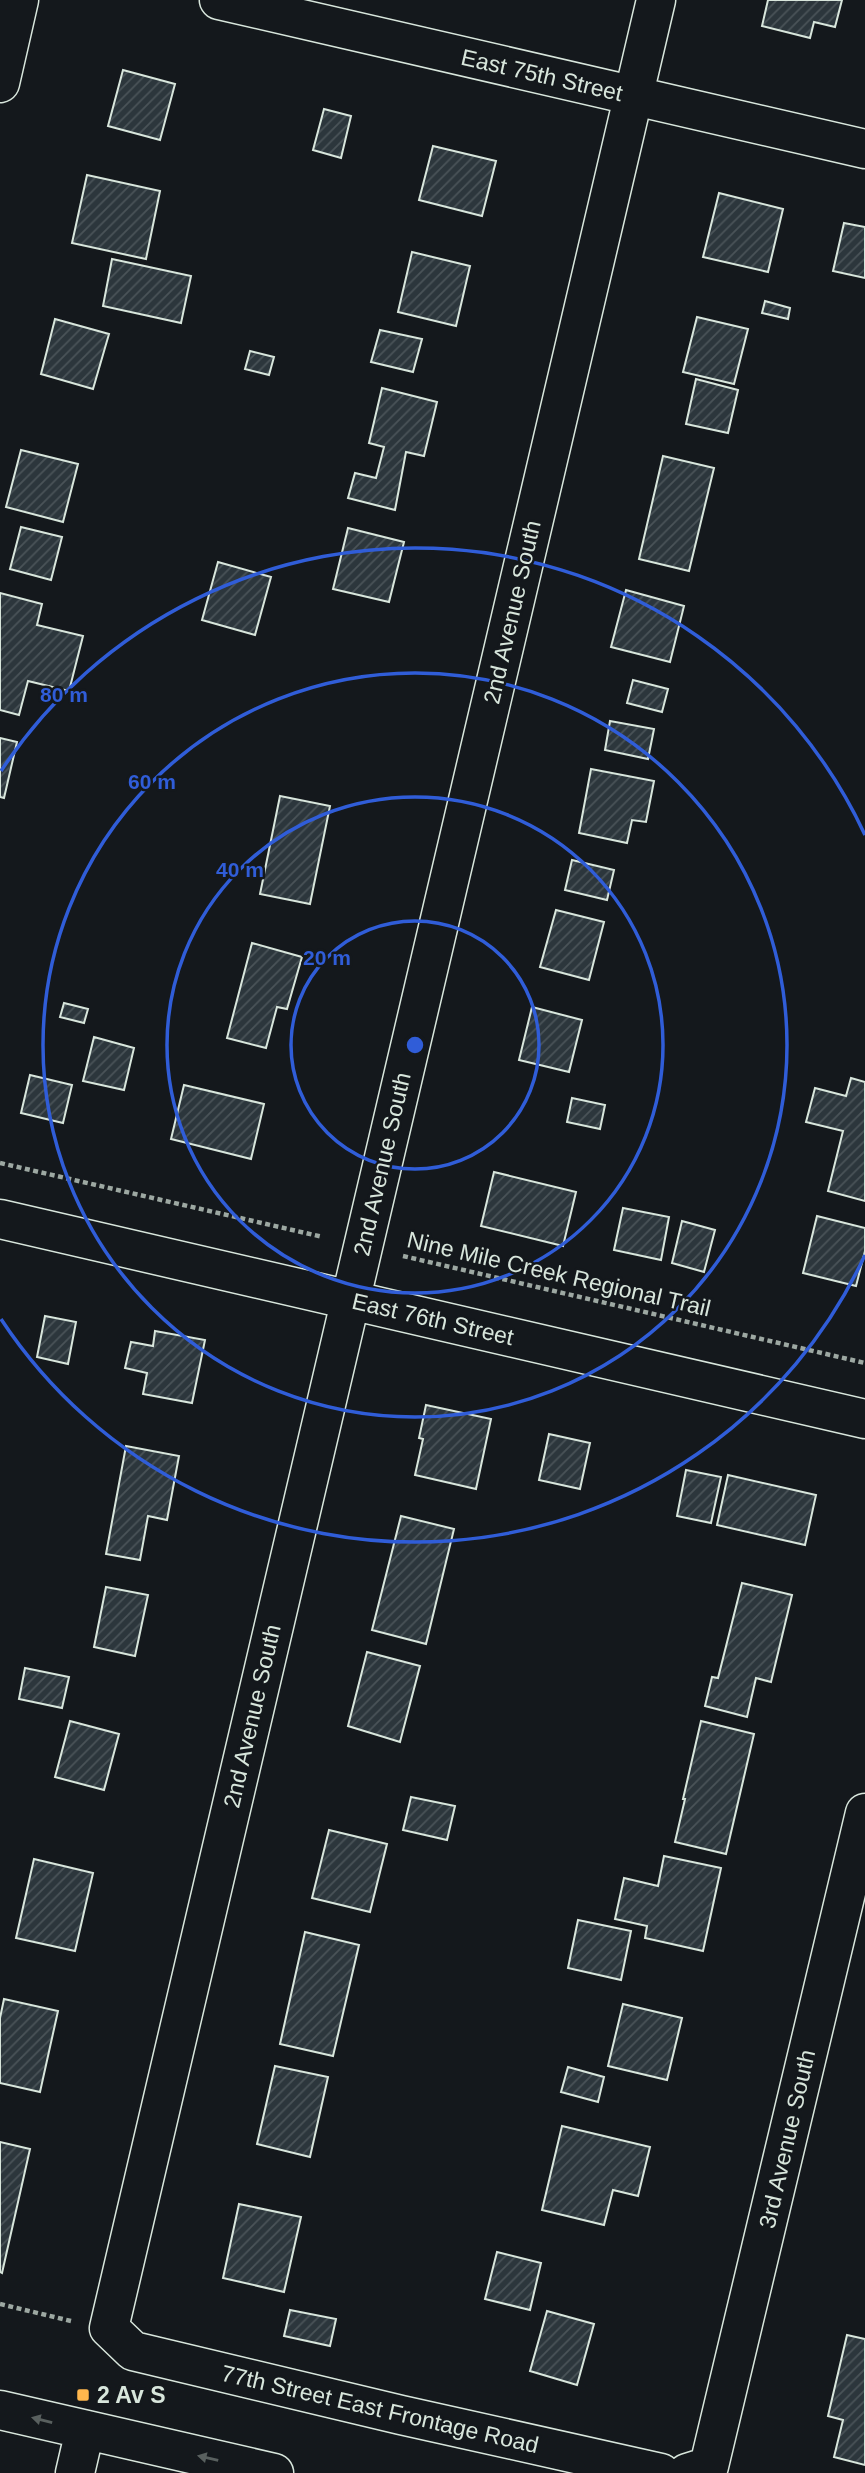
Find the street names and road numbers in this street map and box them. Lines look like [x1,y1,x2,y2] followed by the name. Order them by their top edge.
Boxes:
[459,44,626,106] street label: East 75th Street
[478,518,546,706] street label: 2nd Avenue South
[348,1070,416,1258] street label: 2nd Avenue South
[405,1226,713,1322] street label: Nine Mile Creek Regional Trail
[350,1288,517,1350] street label: East 76th Street
[218,1622,286,1810] street label: 2nd Avenue South
[754,2047,820,2231] street label: 3rd Avenue South
[219,2360,541,2458] street label: 77th Street East Frontage Road

